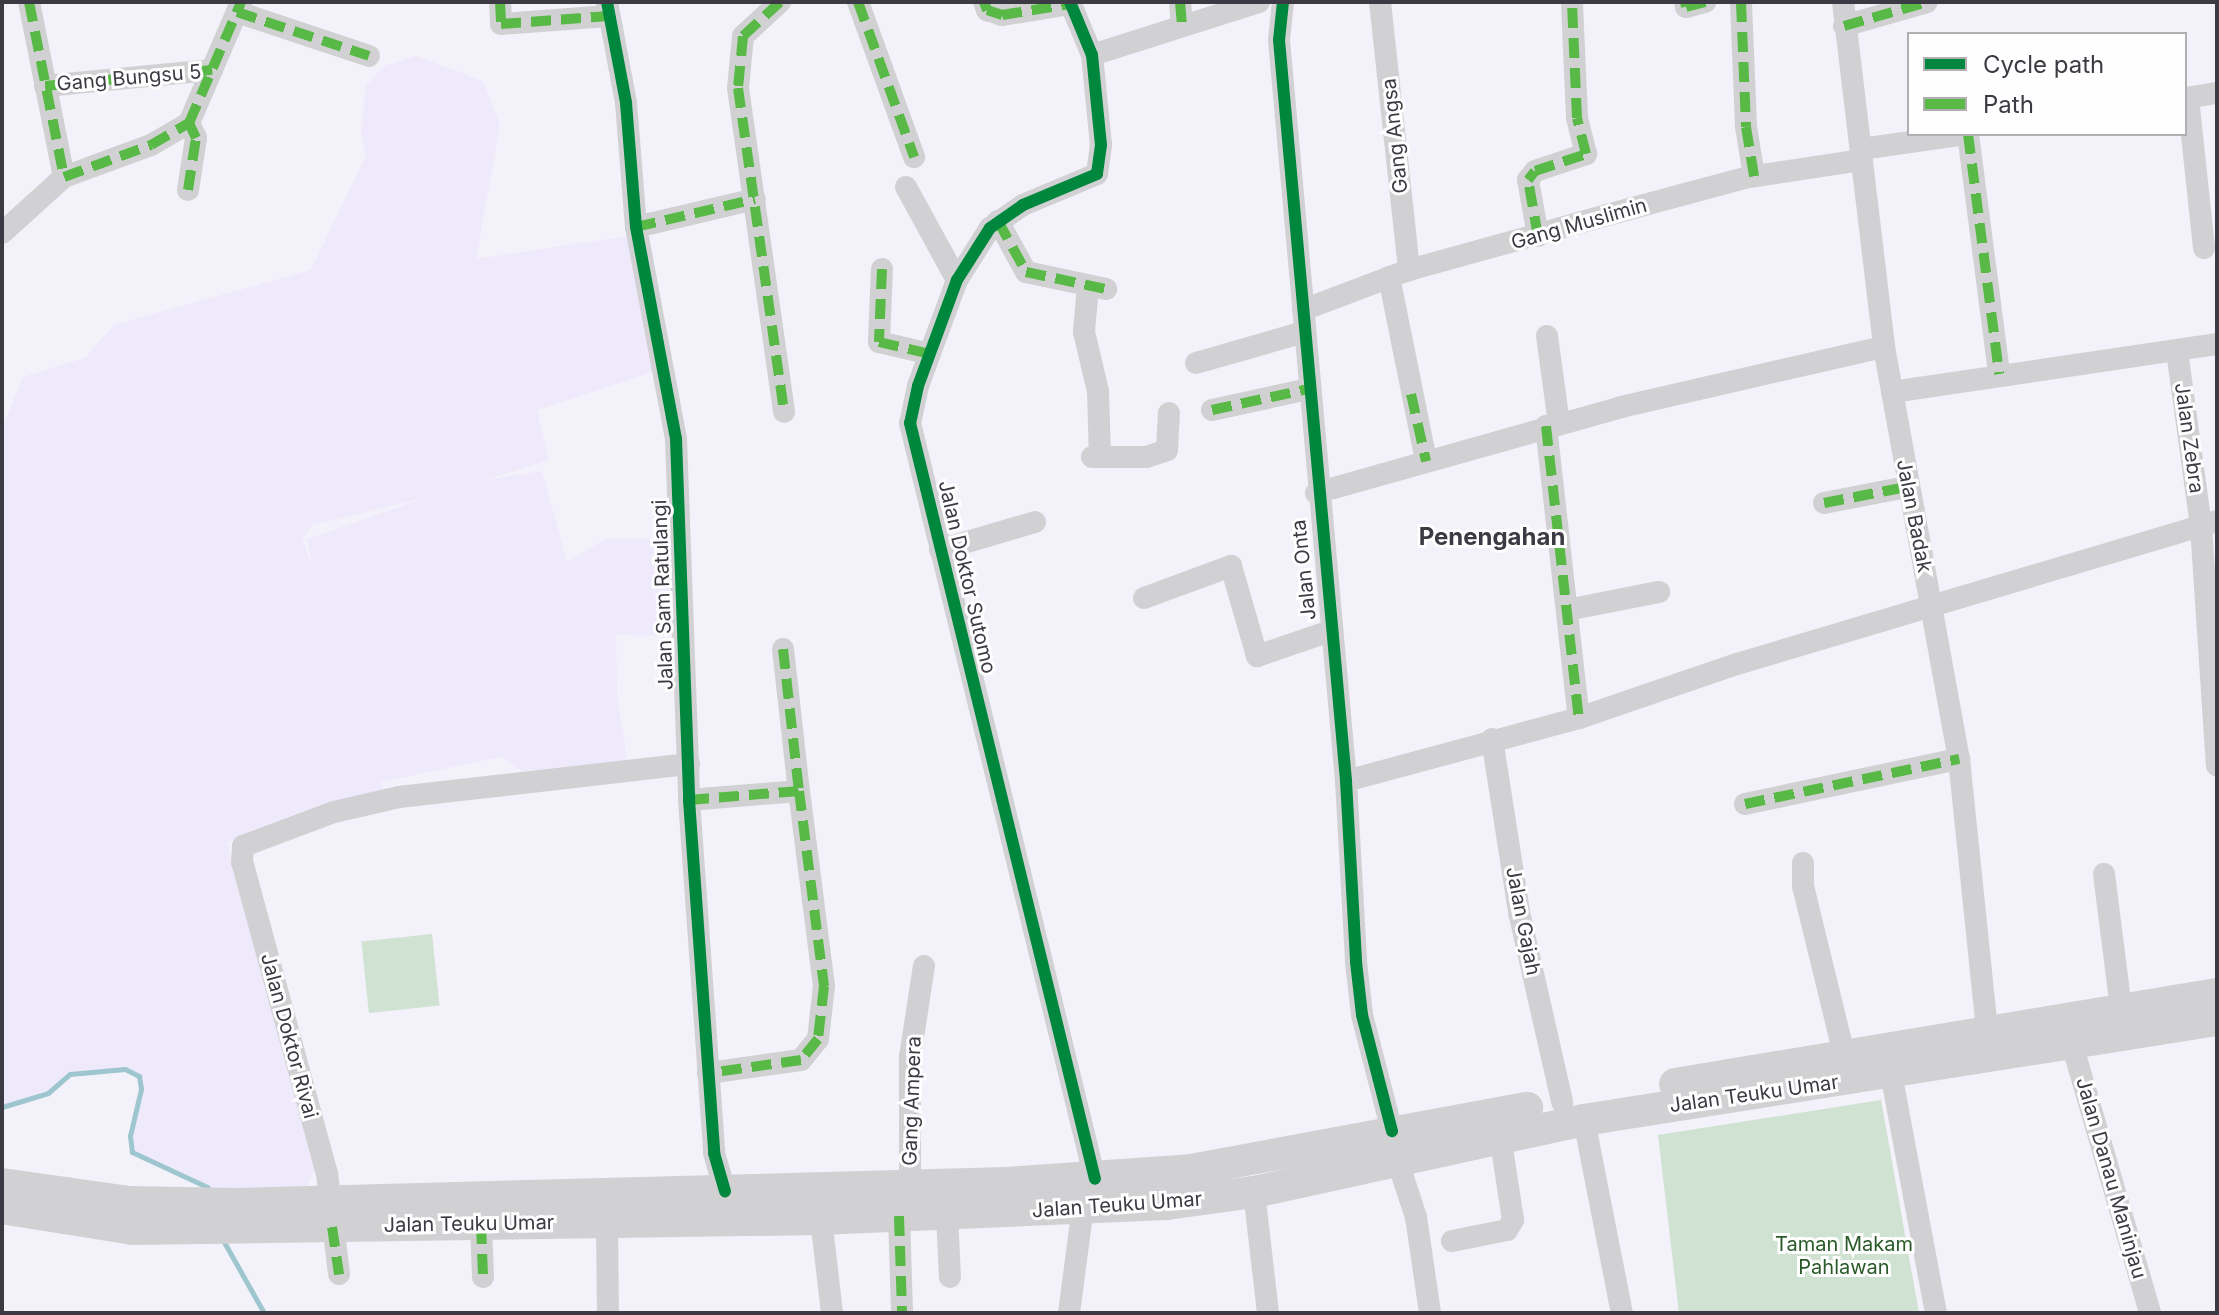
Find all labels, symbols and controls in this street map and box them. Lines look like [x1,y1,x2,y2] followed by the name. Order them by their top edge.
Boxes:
[1907,32,2187,136] legend
[1983,50,2104,79] text: Cycle path
[56,60,202,96] street label: Gang Bungsu 5
[1377,77,1413,195] street label: Gang Angsa
[1983,90,2034,119] text: Path
[1508,193,1650,255] street label: Gang Muslimin
[2169,381,2209,495] street label: Jalan Zebra
[1891,457,1937,575] street label: Jalan Badak
[933,478,1001,676] street label: Jalan Doktor Sutomo
[648,499,678,691] street label: Jalan Sam Ratulangi
[1287,518,1321,622] street label: Jalan Onta
[1419,523,1565,551] district label: Penengahan
[1501,865,1545,977] street label: Jalan Gajah
[255,951,323,1121] street label: Jalan Doktor Rivai
[898,1036,926,1166] street label: Gang Ampera
[1668,1070,1840,1118] street label: Jalan Teuku Umar
[2071,1075,2151,1281] street label: Jalan Danau Maninjau
[1031,1187,1203,1223] street label: Jalan Teuku Umar
[384,1211,554,1237] street label: Jalan Teuku Umar
[1775,1233,1913,1280] park label: Taman Makam Pahlawan

